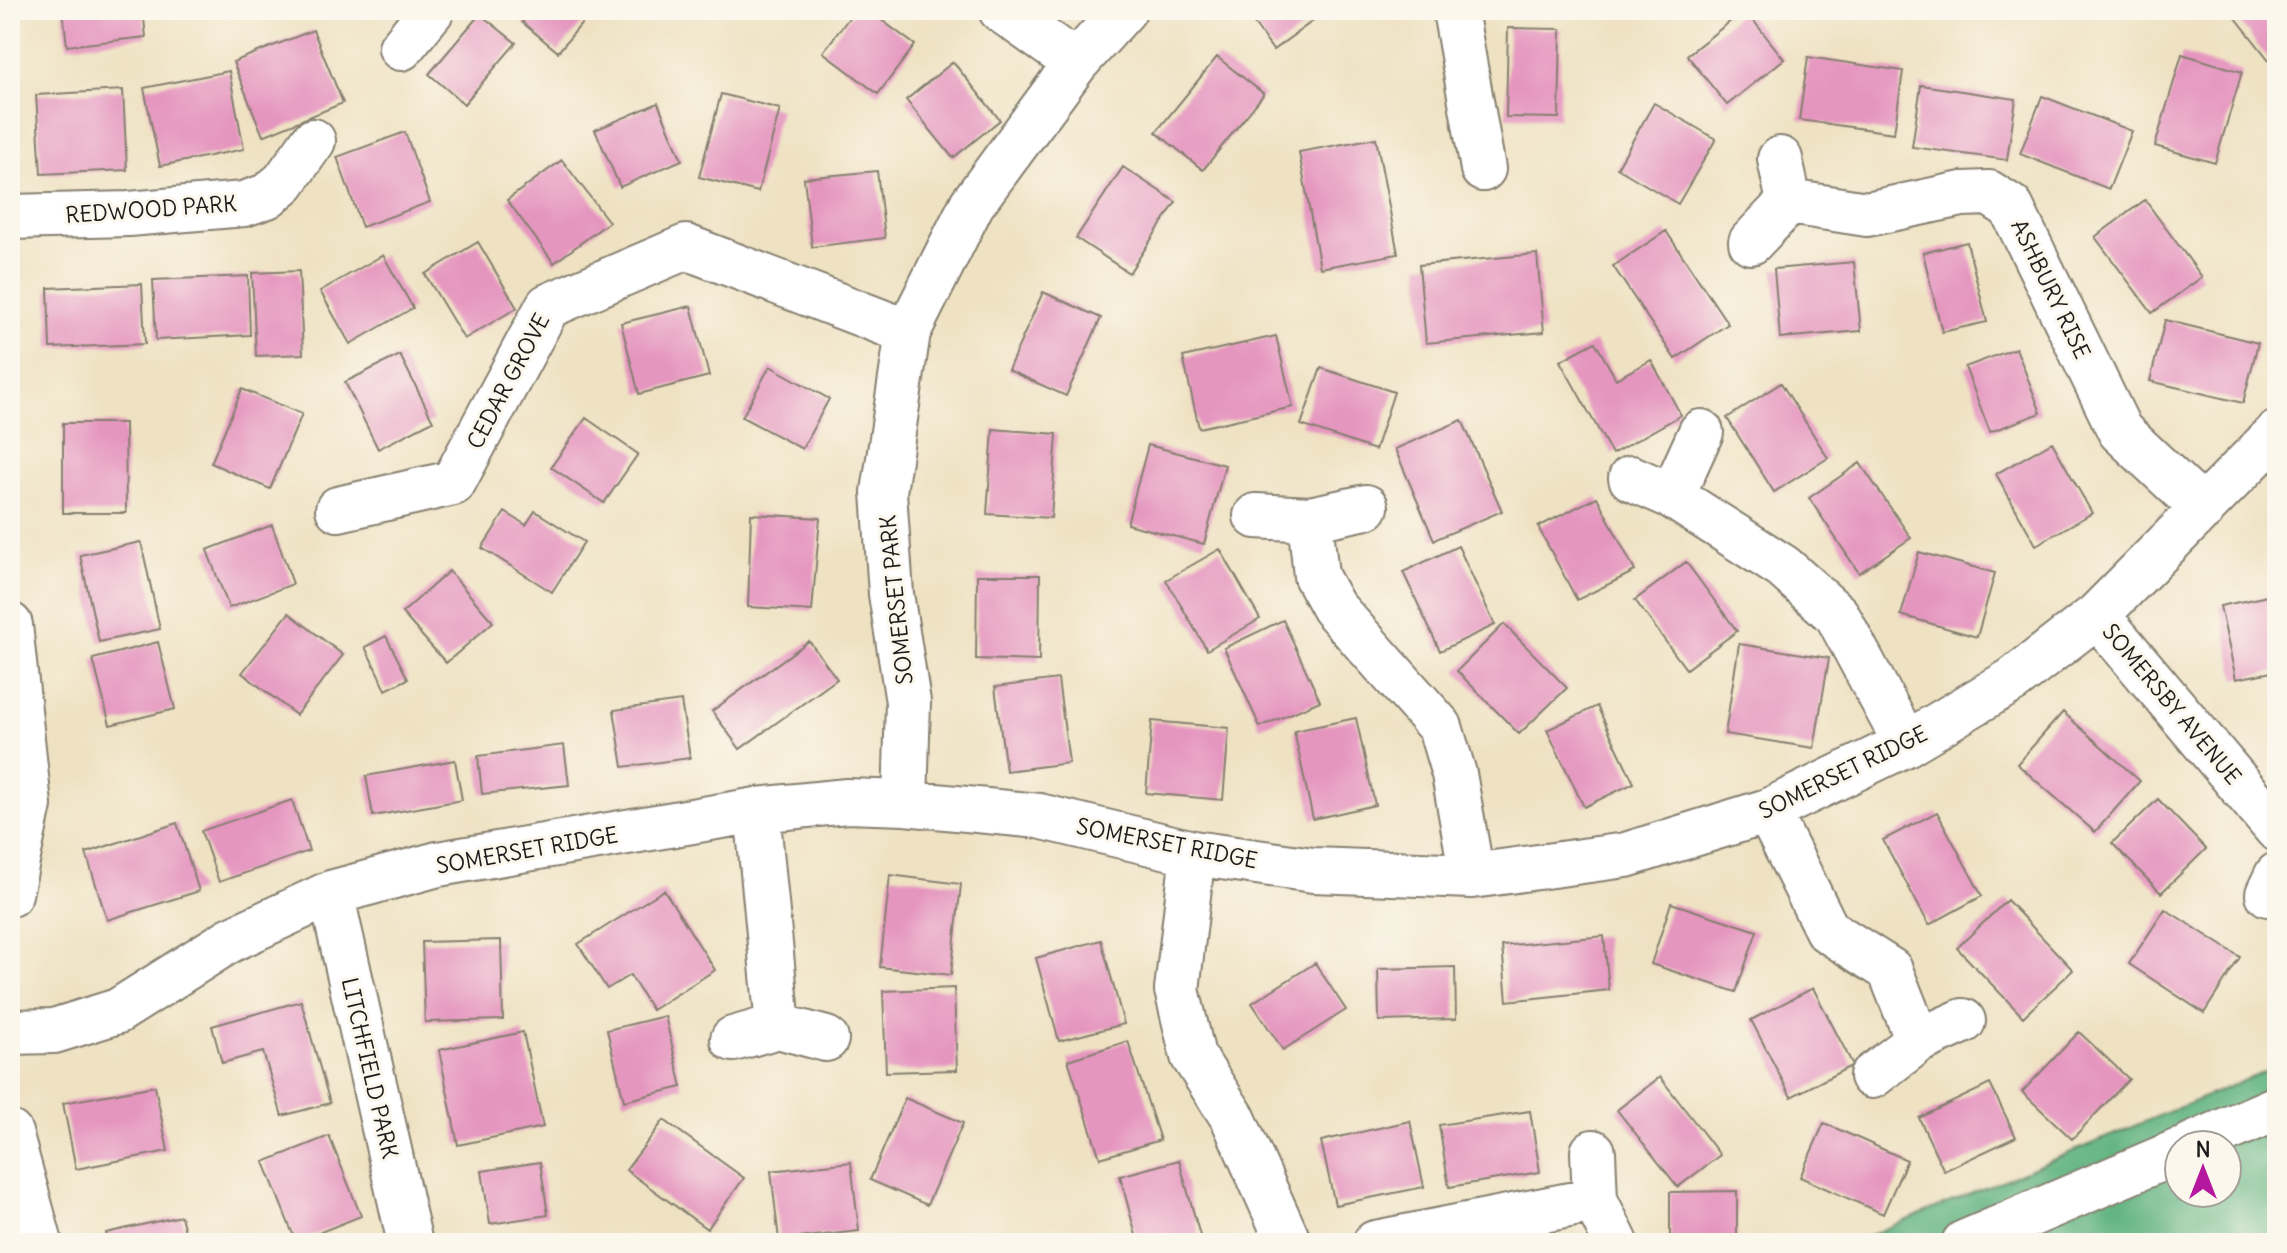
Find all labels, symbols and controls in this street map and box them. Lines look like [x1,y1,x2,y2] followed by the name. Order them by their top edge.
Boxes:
[64,189,238,229] street label: REDWOOD PARK
[2005,215,2097,363] street label: ASHBURY RISE
[461,308,555,454] street label: CEDAR GROVE
[873,513,919,686] street label: SOMERSET PARK
[2097,618,2247,790] street label: SOMERSBY AVENUE
[1754,719,1932,825] street label: SOMERSET RIDGE
[1074,812,1260,874] street label: SOMERSET RIDGE
[434,820,620,880] street label: SOMERSET RIDGE
[336,975,404,1161] street label: LITCHFIELD PARK
[2163,1129,2243,1209] north arrow
[2195,1135,2211,1163] text: N

